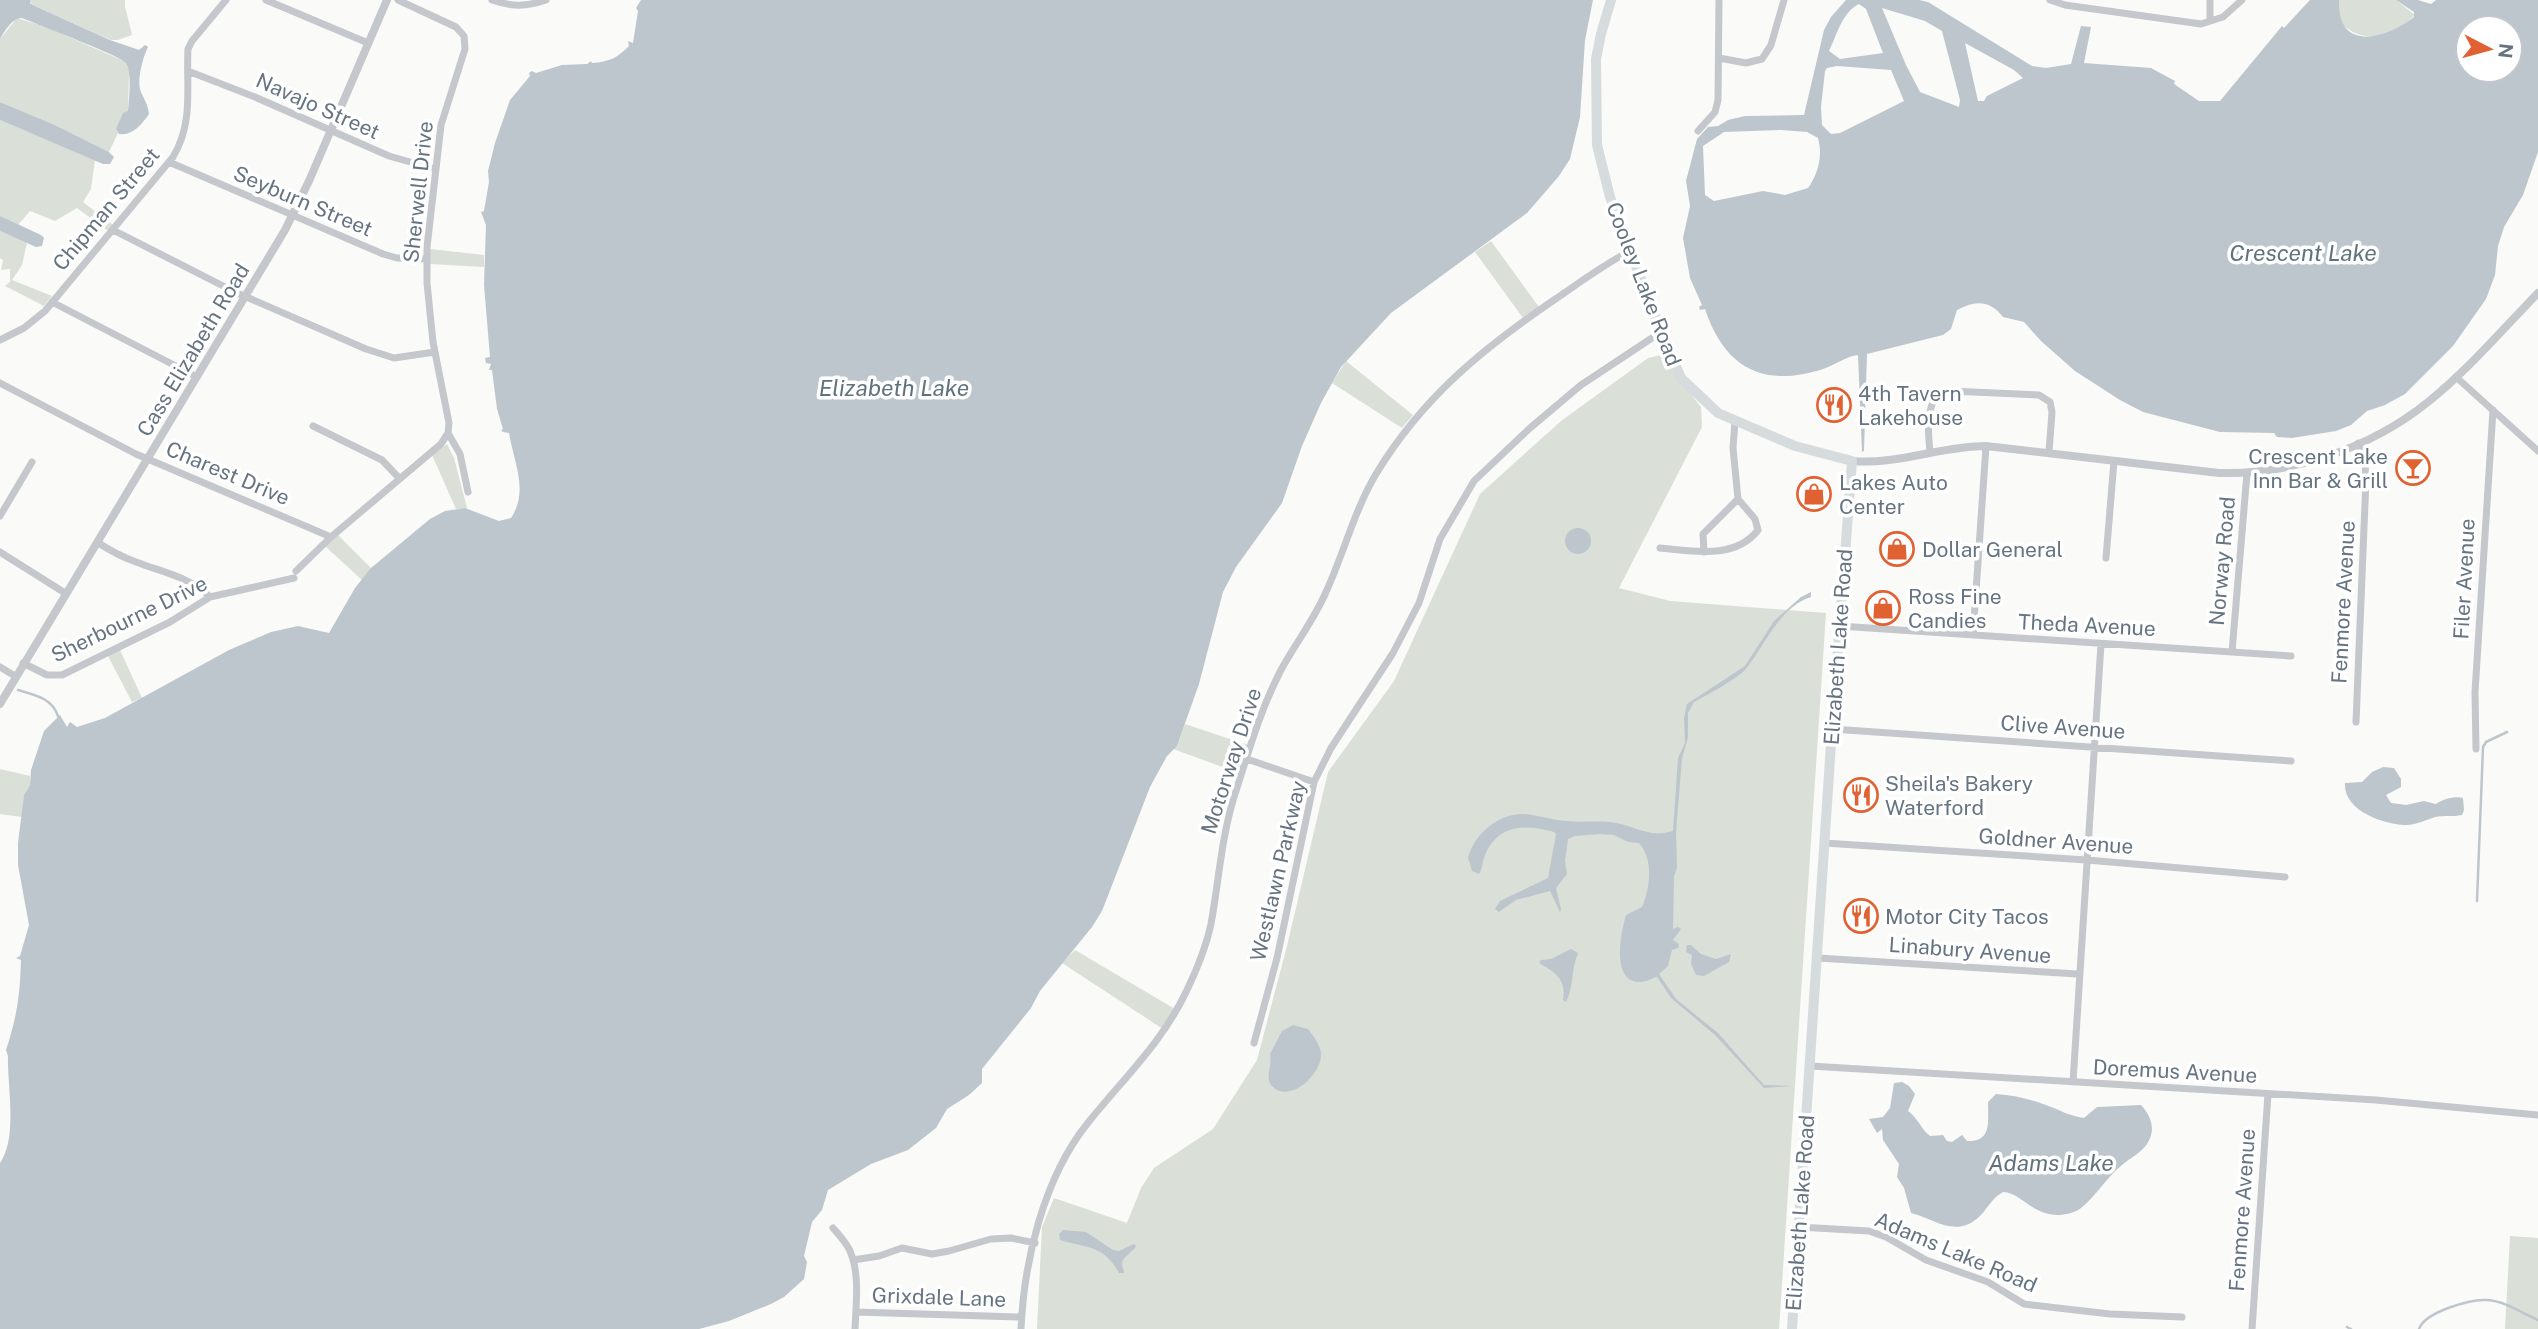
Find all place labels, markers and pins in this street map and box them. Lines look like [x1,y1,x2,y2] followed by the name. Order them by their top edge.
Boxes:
[1858,381,1963,430] place label: 4th Tavern Lakehouse
[1815,386,1853,424] restaurant icon: 4th Tavern Lakehouse
[2248,444,2388,493] place label: Crescent Lake Inn Bar & Grill
[2394,449,2432,487] bar icon: Crescent Lake Inn Bar & Grill
[1839,470,1948,519] place label: Lakes Auto Center
[1795,475,1833,513] shop icon: Lakes Auto Center
[1878,530,1916,568] shop icon: Dollar General
[1922,537,2063,562] place label: Dollar General
[1908,584,2002,633] place label: Ross Fine Candies
[1864,589,1902,627] shop icon: Ross Fine Candies
[1885,771,2033,820] place label: Sheila's Bakery Waterford
[1842,776,1880,814] restaurant icon: Sheila's Bakery Waterford
[1842,897,1880,935] restaurant icon: Motor City Tacos
[1885,904,2049,929] place label: Motor City Tacos

